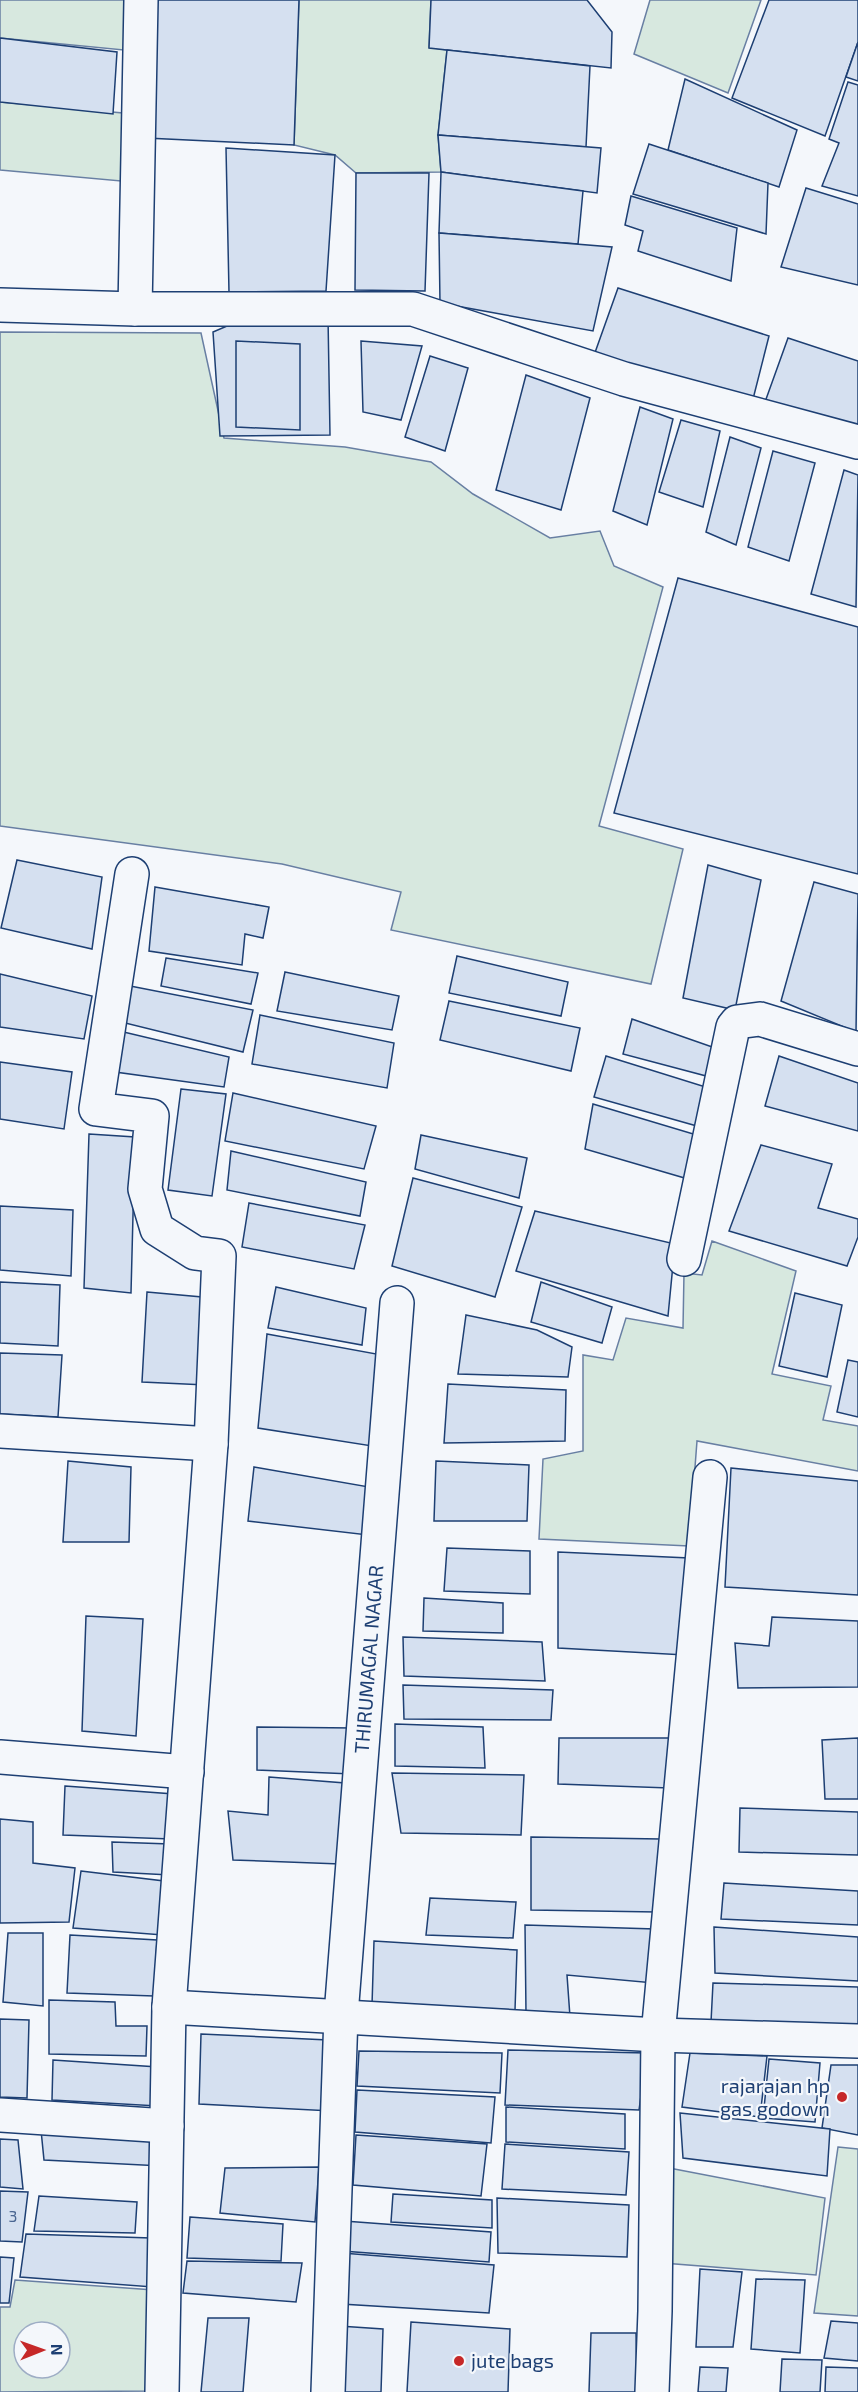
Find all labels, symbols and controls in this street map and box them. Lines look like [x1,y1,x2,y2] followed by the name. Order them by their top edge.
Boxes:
[349,1564,387,1754] street label: THIRUMAGAL NAGAR
[720,2073,830,2120] place label: rajarajan hp gas godown
[835,2090,849,2104] marker: rajarajan hp gas godown
[9,2206,17,2225] house number: 3
[12,2320,72,2380] north arrow
[48,2344,67,2356] text: N
[471,2348,554,2372] place label: jute bags
[452,2354,466,2368] marker: jute bags

